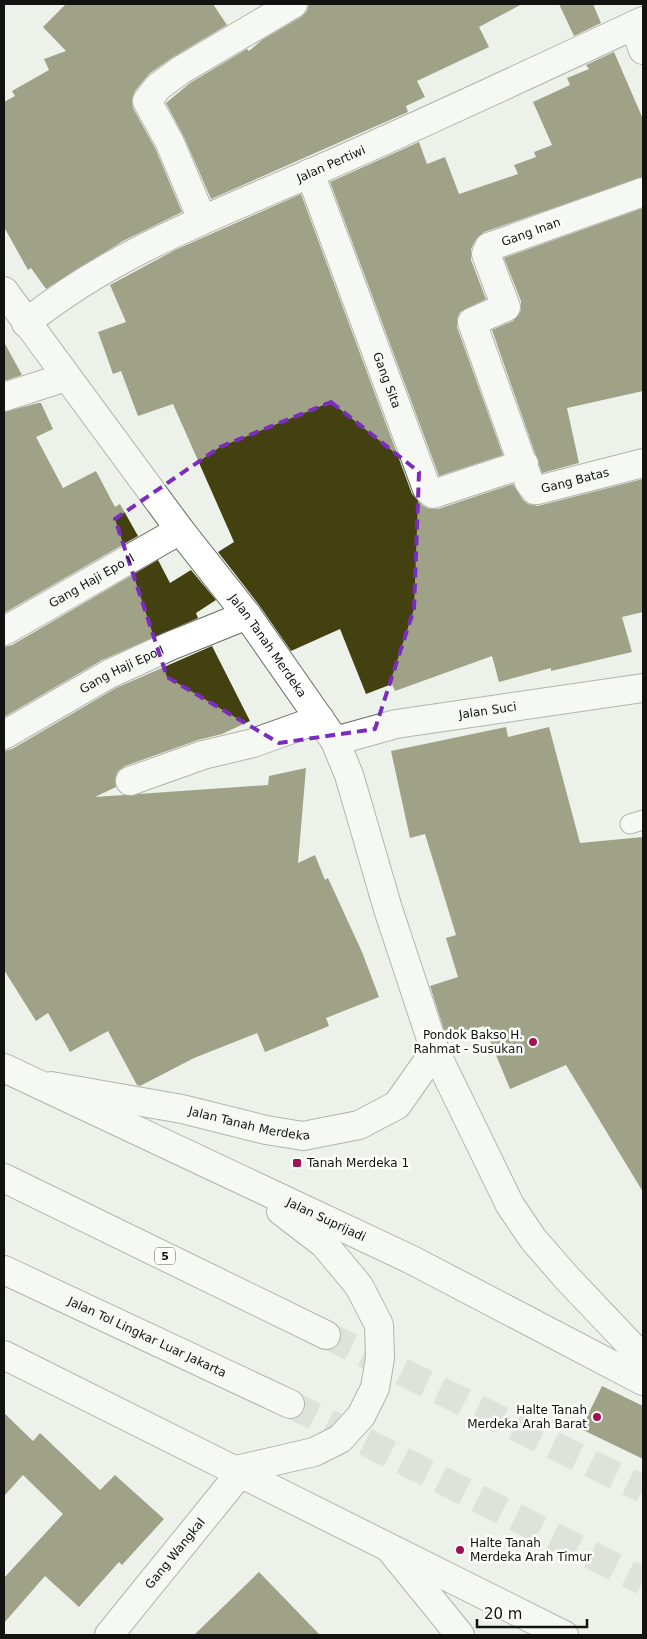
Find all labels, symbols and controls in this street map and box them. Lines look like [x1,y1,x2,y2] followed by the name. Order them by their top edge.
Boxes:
[294,143,367,186] street label: Jalan Pertiwi
[500,215,562,249] street label: Gang Inan
[370,350,404,410] street label: Gang Sita
[540,465,610,496] street label: Gang Batas
[46,551,137,611] street label: Gang Haji Epo II
[225,590,309,700] street label: Jalan Tanah Merdeka
[77,643,166,696] street label: Gang Haji Epo I
[457,700,518,722] street label: Jalan Suci
[413,1028,523,1056] place label: Pondok Bakso H. Rahmat - Susukan
[527,1036,539,1048] marker: Pondok Bakso H. Rahmat - Susukan
[186,1104,311,1143] street label: Jalan Tanah Merdeka
[306,1156,409,1170] place label: Tanah Merdeka 1
[291,1157,303,1169] marker: Tanah Merdeka 1
[283,1195,368,1244] street label: Jalan Suprijadi
[155,1248,175,1264] road number: 5
[65,1294,228,1380] street label: Jalan Tol Lingkar Luar Jakarta
[467,1403,587,1431] place label: Halte Tanah Merdeka Arah Barat
[591,1411,603,1423] marker: Halte Tanah Merdeka Arah Barat
[142,1515,208,1592] street label: Gang Wangkal
[470,1536,592,1564] place label: Halte Tanah Merdeka Arah Timur
[454,1544,466,1556] marker: Halte Tanah Merdeka Arah Timur
[477,1596,587,1628] scale bar
[484,1605,522,1623] text: 20 m

